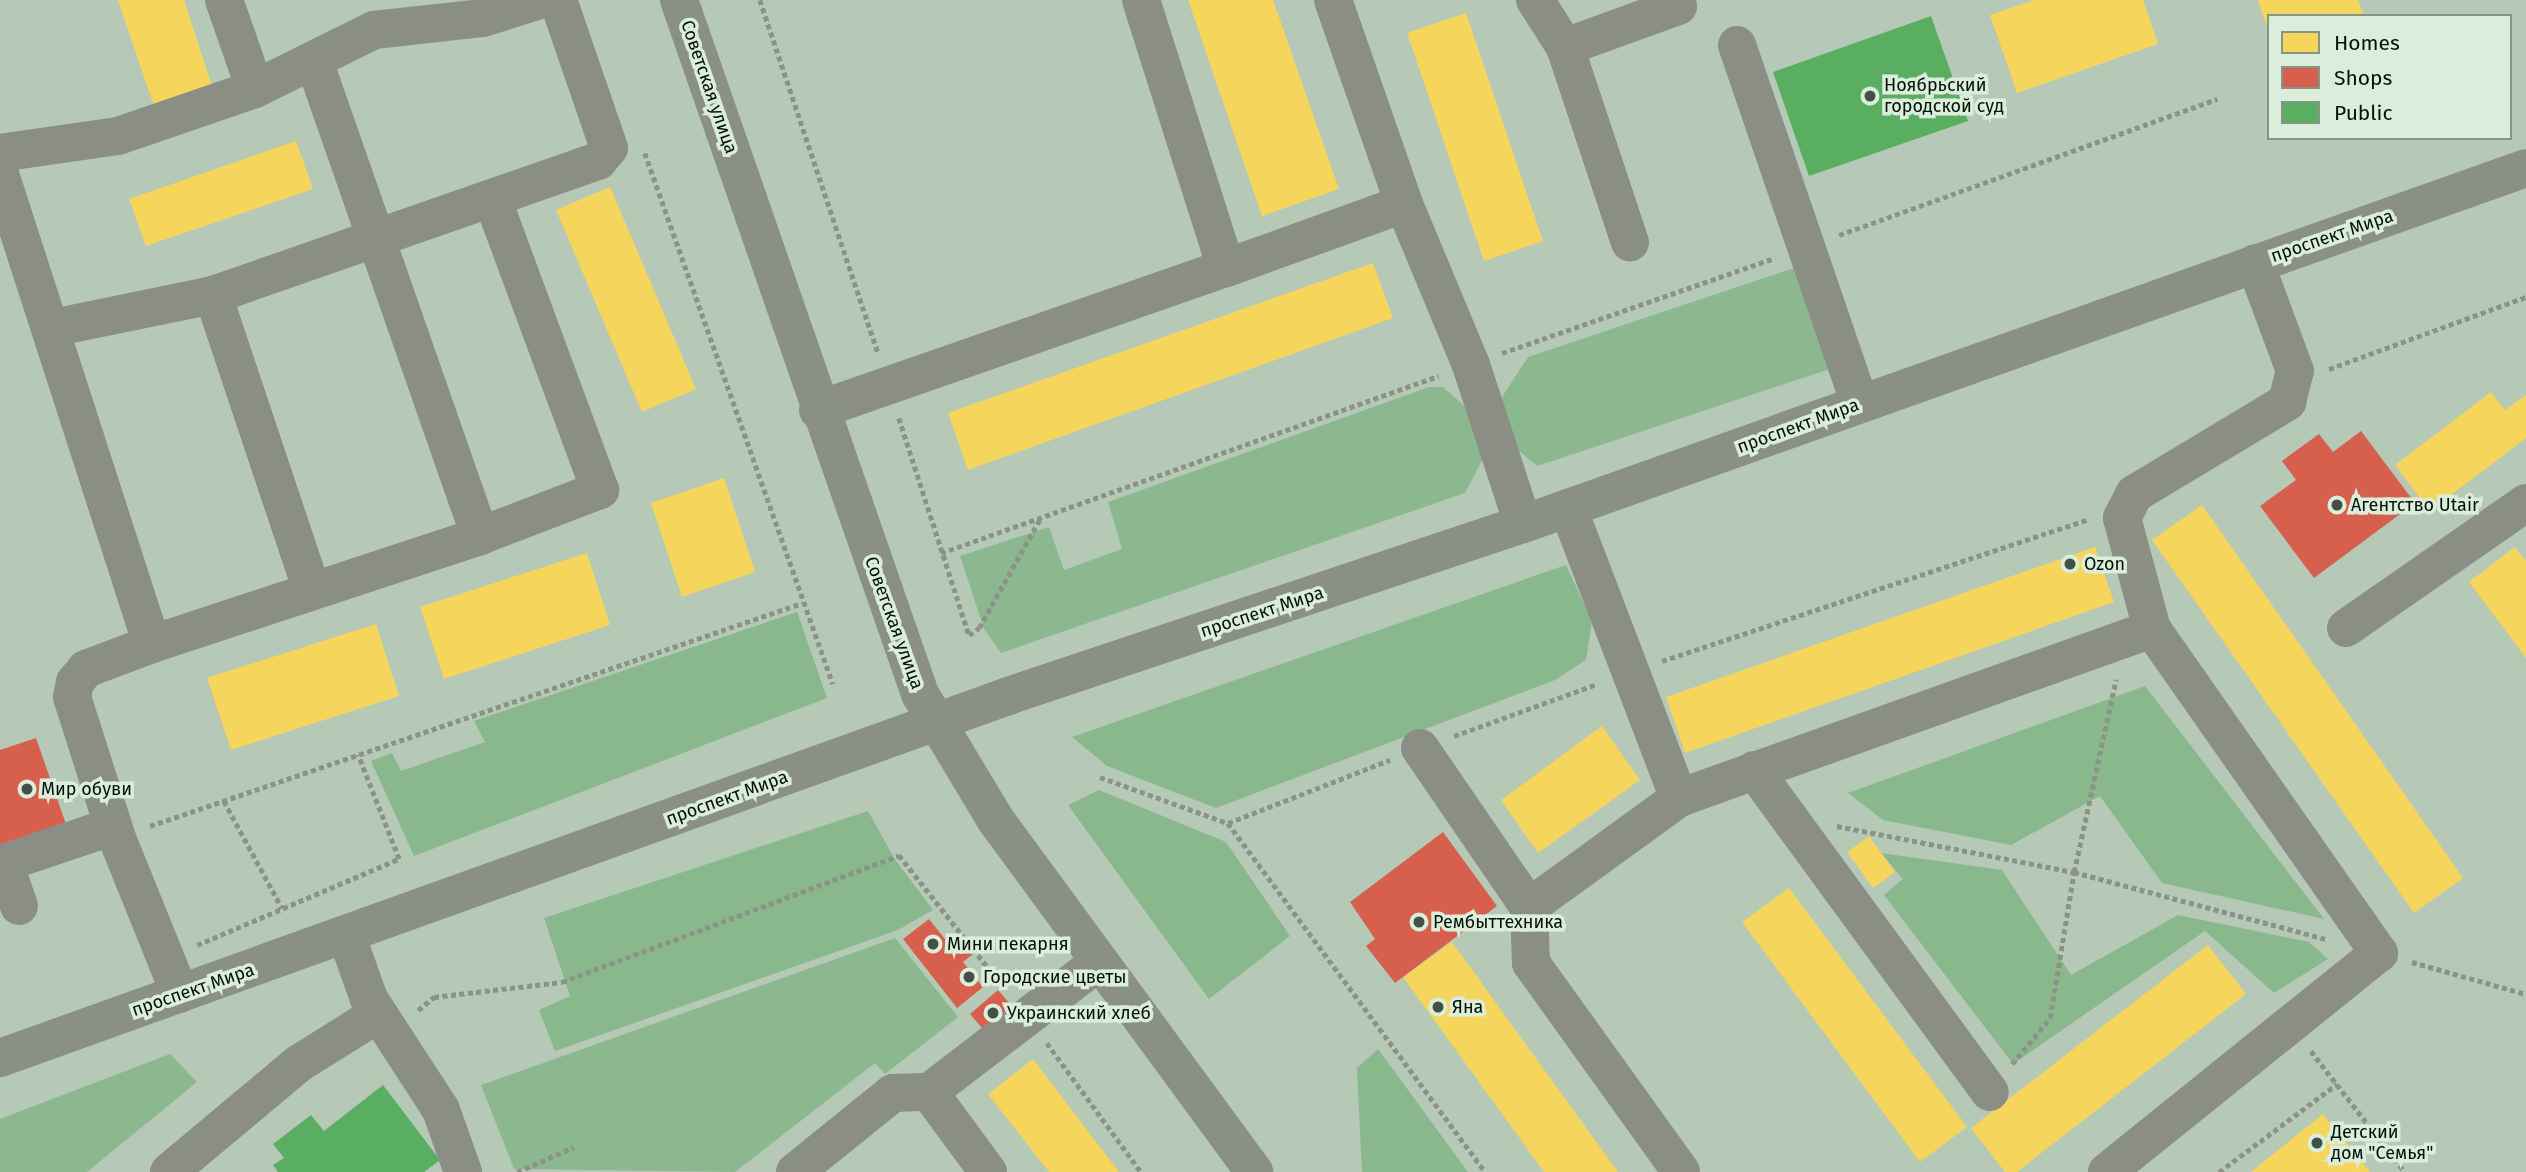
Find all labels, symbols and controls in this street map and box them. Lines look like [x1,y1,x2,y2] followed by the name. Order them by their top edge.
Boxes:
[2267,14,2512,140] legend
[676,17,742,157] street label: Советская улица
[2334,30,2400,56] text: Homes
[2334,65,2392,91] text: Shops
[1884,75,2004,118] place label: Ноябрьский городской суд
[1862,88,1878,104] marker: Ноябрьский городской суд
[2334,100,2392,126] text: Public
[2268,205,2396,267] street label: проспект Мира
[1734,394,1862,458] street label: проспект Мира
[2351,494,2479,516] place label: Агентство Utair
[2329,497,2345,513] marker: Агентство Utair
[2084,553,2125,575] place label: Ozon
[860,554,928,692] street label: Советская улица
[2062,556,2078,572] marker: Ozon
[1198,582,1326,642] street label: проспект Мира
[663,766,791,830] street label: проспект Мира
[41,778,132,800] place label: Мир обуви
[19,781,35,797] marker: Мир обуви
[1433,911,1563,933] place label: Рембыттехника
[1411,914,1427,930] marker: Рембыттехника
[947,933,1069,955] place label: Мини пекарня
[925,936,941,952] marker: Мини пекарня
[129,959,257,1021] street label: проспект Мира
[983,966,1127,988] place label: Городские цветы
[961,969,977,985] marker: Городские цветы
[1452,996,1483,1018] place label: Яна
[1430,999,1446,1015] marker: Яна
[1007,1002,1151,1024] place label: Украинский хлеб
[985,1005,1001,1021] marker: Украинский хлеб
[2331,1122,2433,1164] place label: Детский дом "Семья"
[2309,1135,2325,1151] marker: Детский дом "Семья"

